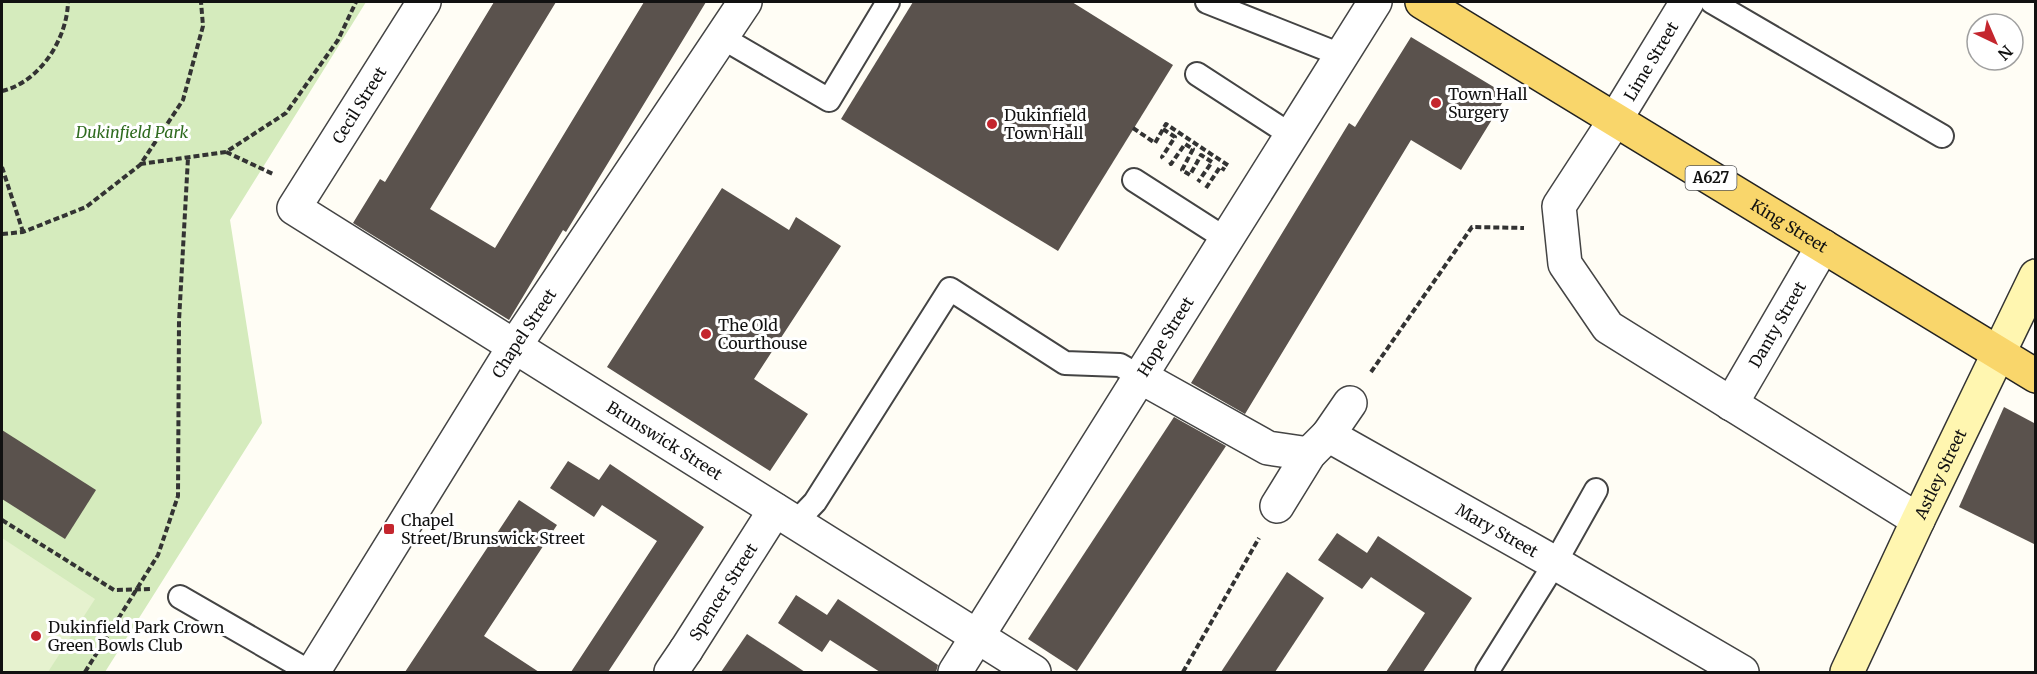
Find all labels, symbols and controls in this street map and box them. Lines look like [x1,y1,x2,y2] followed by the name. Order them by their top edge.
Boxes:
[1965,12,2025,72] north arrow
[1620,17,1683,104] street label: Lime Street
[1994,41,2017,65] text: N
[328,62,391,147] street label: Cecil Street
[1448,84,1527,122] place label: Town Hall Surgery
[1429,96,1443,110] marker: Town Hall Surgery
[1004,105,1087,143] place label: Dukinfield Town Hall
[985,117,999,131] marker: Dukinfield Town Hall
[75,122,189,142] park label: Dukinfield Park
[1686,166,1736,190] road number: A627
[1747,195,1832,257] street label: King Street
[1744,277,1811,371] street label: Danty Street
[487,284,561,382] street label: Chapel Street
[1133,292,1198,380] street label: Hope Street
[718,315,807,353] place label: The Old Courthouse
[699,327,713,341] marker: The Old Courthouse
[603,397,727,484] street label: Brunswick Street
[1910,425,1971,523] street label: Astley Street
[1453,499,1542,562] street label: Mary Street
[401,510,586,548] place label: Chapel Street/Brunswick Street
[382,522,396,536] marker: Chapel Street/Brunswick Street
[685,539,762,644] street label: Spencer Street
[48,617,225,655] place label: Dukinfield Park Crown Green Bowls Club
[29,629,43,643] marker: Dukinfield Park Crown Green Bowls Club

